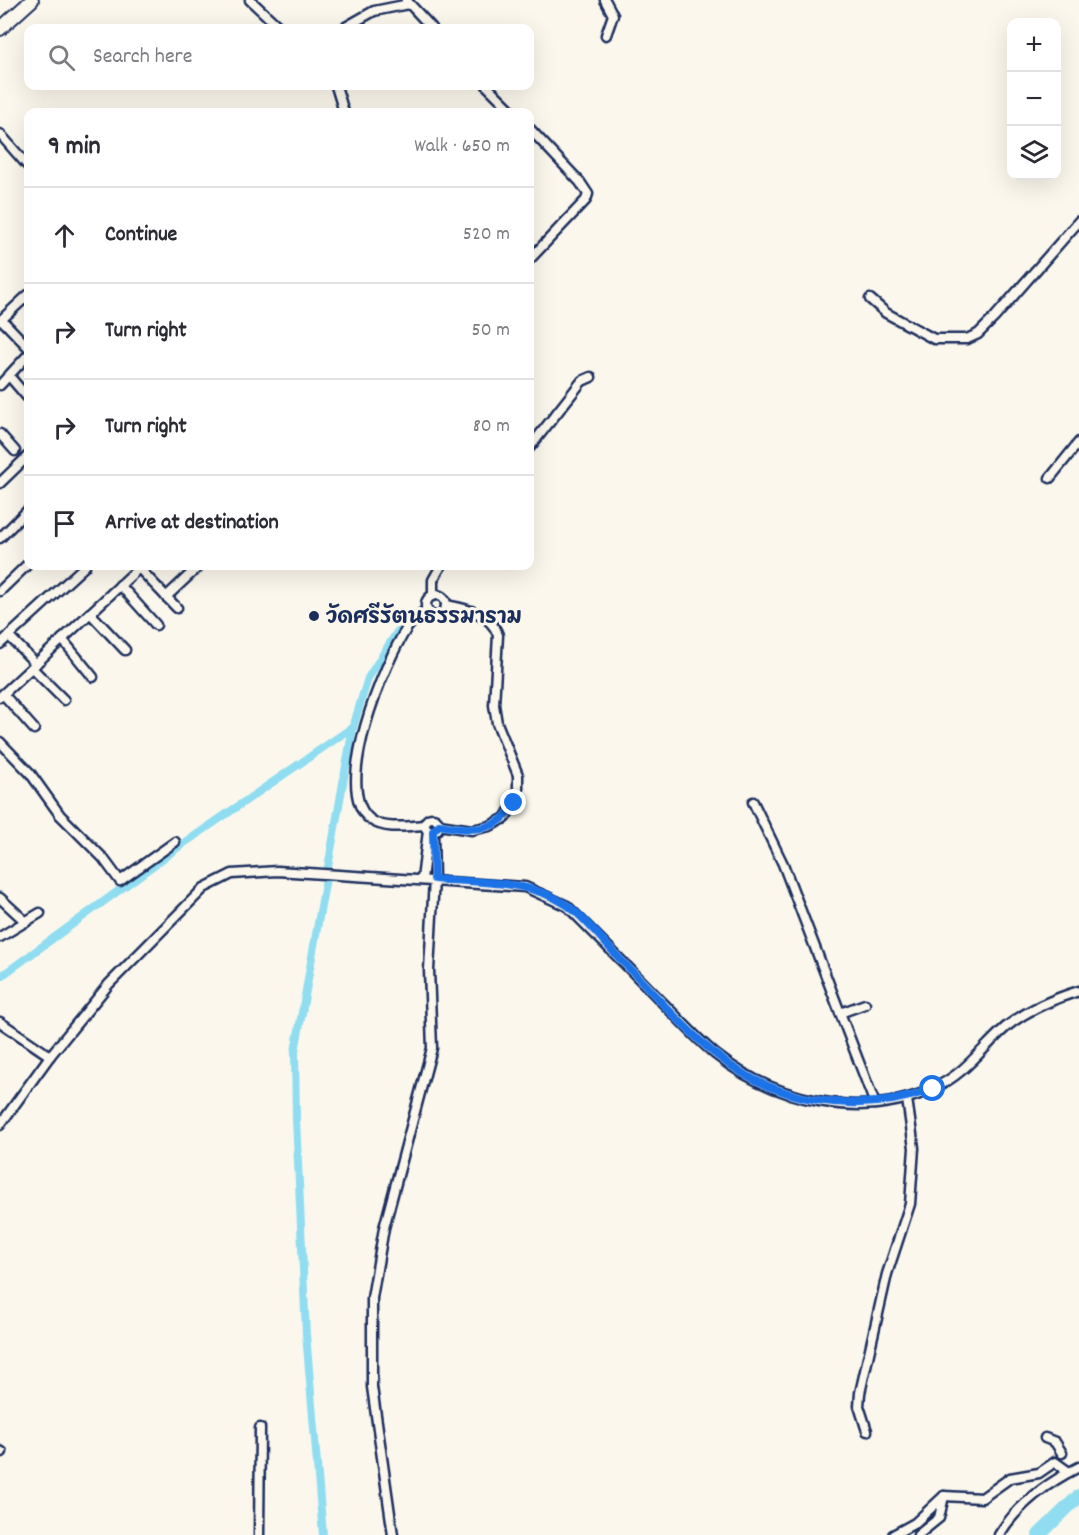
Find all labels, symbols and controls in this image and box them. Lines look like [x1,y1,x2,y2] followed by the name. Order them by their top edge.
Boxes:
[1007,18,1061,180] map controls
[1007,18,1061,72] button: +
[24,24,534,90] search box
[45,41,78,74] icon: search
[93,42,192,73] text: Search here
[1007,72,1061,126] button: −
[1007,126,1061,180] button: layers
[48,129,101,166] text: 9 min
[414,133,510,161] text: Walk · 650 m
[48,219,81,252] icon: ahead
[105,220,177,251] text: Continue
[463,221,510,249] text: 520 m
[48,315,81,348] icon: right
[105,316,187,347] text: Turn right
[472,317,510,345] text: 50 m
[48,411,81,444] icon: right
[105,412,187,443] text: Turn right
[473,413,510,441] text: 80 m
[48,507,81,540] icon: arrive
[105,508,279,539] text: Arrive at destination
[326,602,522,634] place label: วัดศรีรัตนธรรมาราม
[307,609,321,623] marker: วัดศรีรัตนธรรมาราม
[500,789,526,815] route end
[919,1075,945,1101] route start

